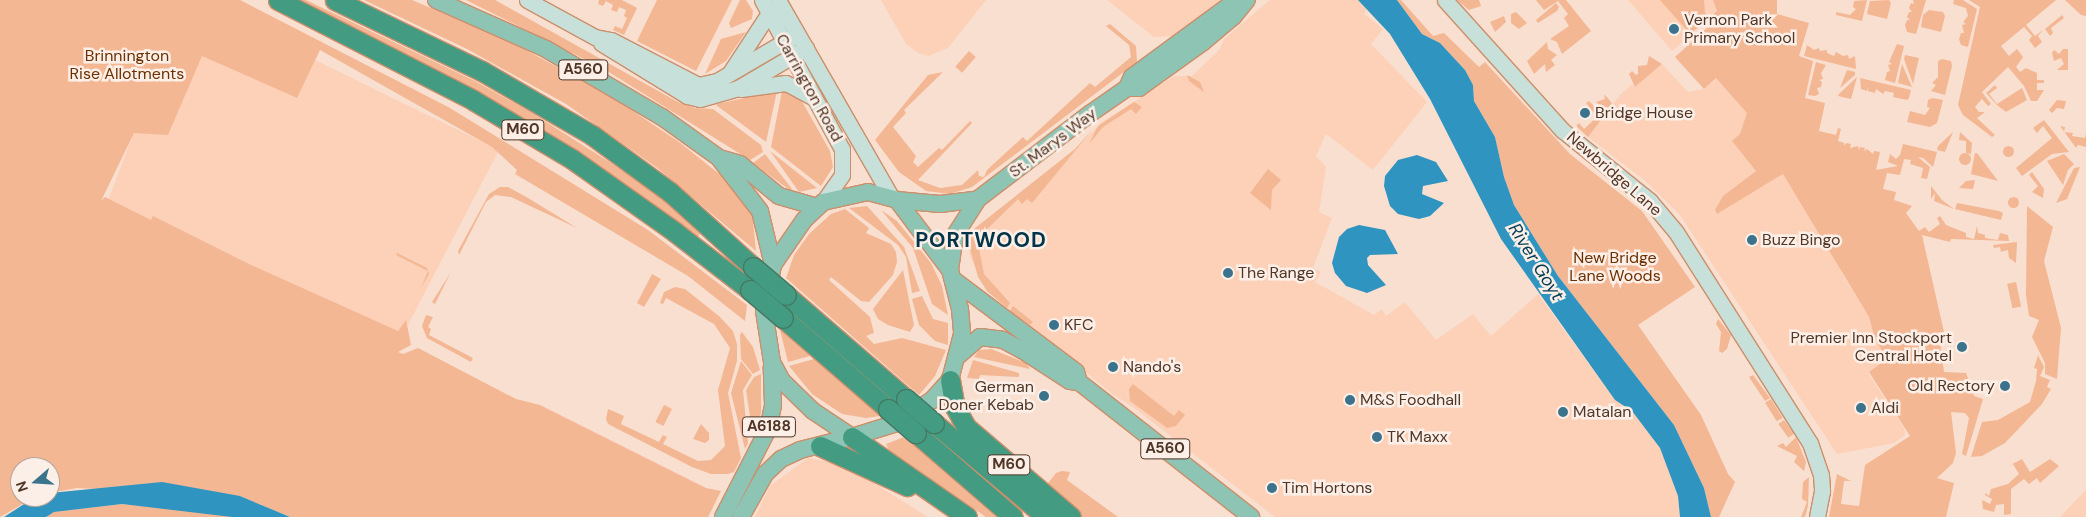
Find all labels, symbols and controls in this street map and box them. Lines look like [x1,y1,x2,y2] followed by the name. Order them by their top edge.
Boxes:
[1684,10,1795,48] place label: Vernon Park Primary School
[1668,23,1680,35] marker: Vernon Park Primary School
[771,31,847,145] street label: Carrington Road
[70,46,184,84] park label: Brinnington Rise Allotments
[558,58,608,82] road number: A560
[1595,103,1693,123] place label: Bridge House
[1006,104,1100,182] street label: St. Marys Way
[1579,107,1591,119] marker: Bridge House
[500,118,546,142] road number: M60
[1563,128,1665,220] street label: Newbridge Lane
[1504,219,1568,305] water label: River Goyt
[914,227,1048,253] district label: PORTWOOD
[1762,230,1840,250] place label: Buzz Bingo
[1746,234,1758,246] marker: Buzz Bingo
[1569,248,1661,286] park label: New Bridge Lane Woods
[1238,263,1314,283] place label: The Range
[1222,267,1234,279] marker: The Range
[1064,315,1093,335] place label: KFC
[1048,319,1060,331] marker: KFC
[1791,328,1952,366] place label: Premier Inn Stockport Central Hotel
[1956,341,1968,353] marker: Premier Inn Stockport Central Hotel
[1123,357,1181,377] place label: Nando's
[1107,361,1119,373] marker: Nando's
[1907,376,1995,396] place label: Old Rectory
[938,377,1034,415] place label: German Doner Kebab
[1999,380,2011,392] marker: Old Rectory
[1038,390,1050,402] marker: German Doner Kebab
[1360,390,1461,410] place label: M&S Foodhall
[1344,394,1356,406] marker: M&S Foodhall
[1871,398,1899,418] place label: Aldi
[1573,402,1631,422] place label: Matalan
[1855,402,1867,414] marker: Aldi
[1557,406,1569,418] marker: Matalan
[742,414,796,440] road number: A6188
[1387,427,1448,447] place label: TK Maxx
[1371,431,1383,443] marker: TK Maxx
[1140,436,1190,462] road number: A560
[986,452,1032,478] road number: M60
[10,457,60,507] north arrow
[1282,478,1372,498] place label: Tim Hortons
[12,479,32,494] text: N
[1266,482,1278,494] marker: Tim Hortons

